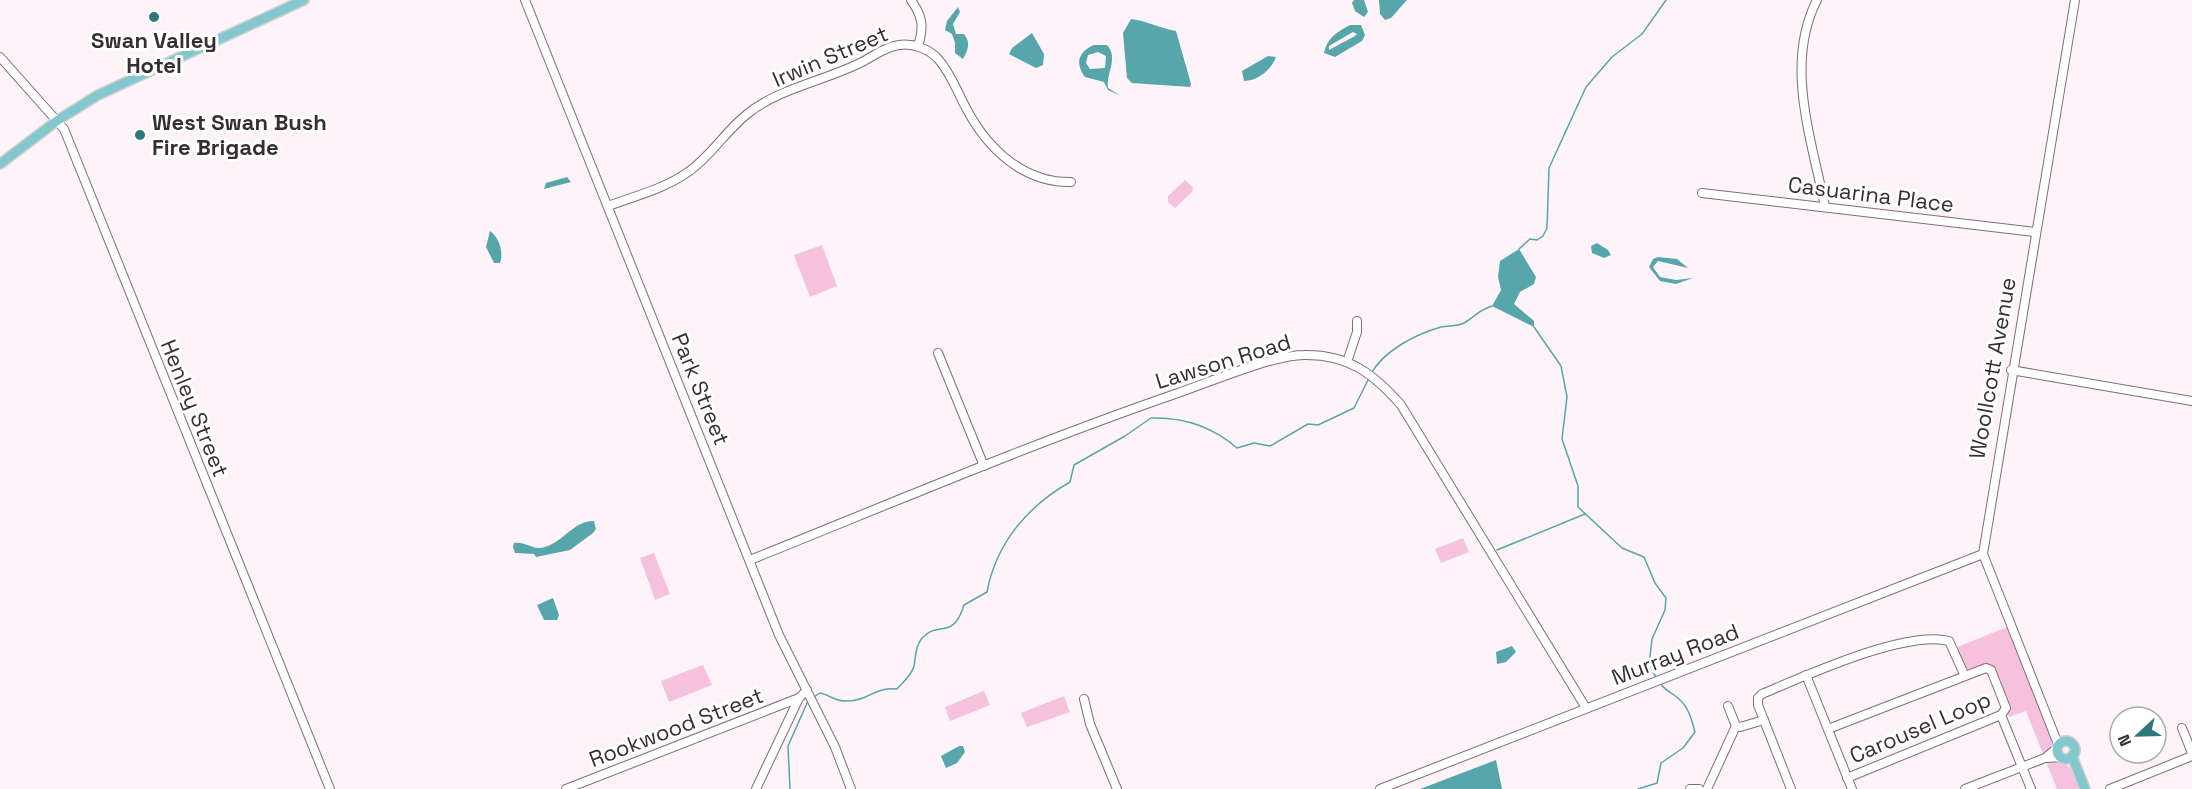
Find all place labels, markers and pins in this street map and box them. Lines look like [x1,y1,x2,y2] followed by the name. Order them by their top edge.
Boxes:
[147,10,161,24] marker: Swan Valley Hotel
[91,26,217,79] place label: Swan Valley Hotel
[152,108,327,161] place label: West Swan Bush Fire Brigade
[133,128,147,142] marker: West Swan Bush Fire Brigade

